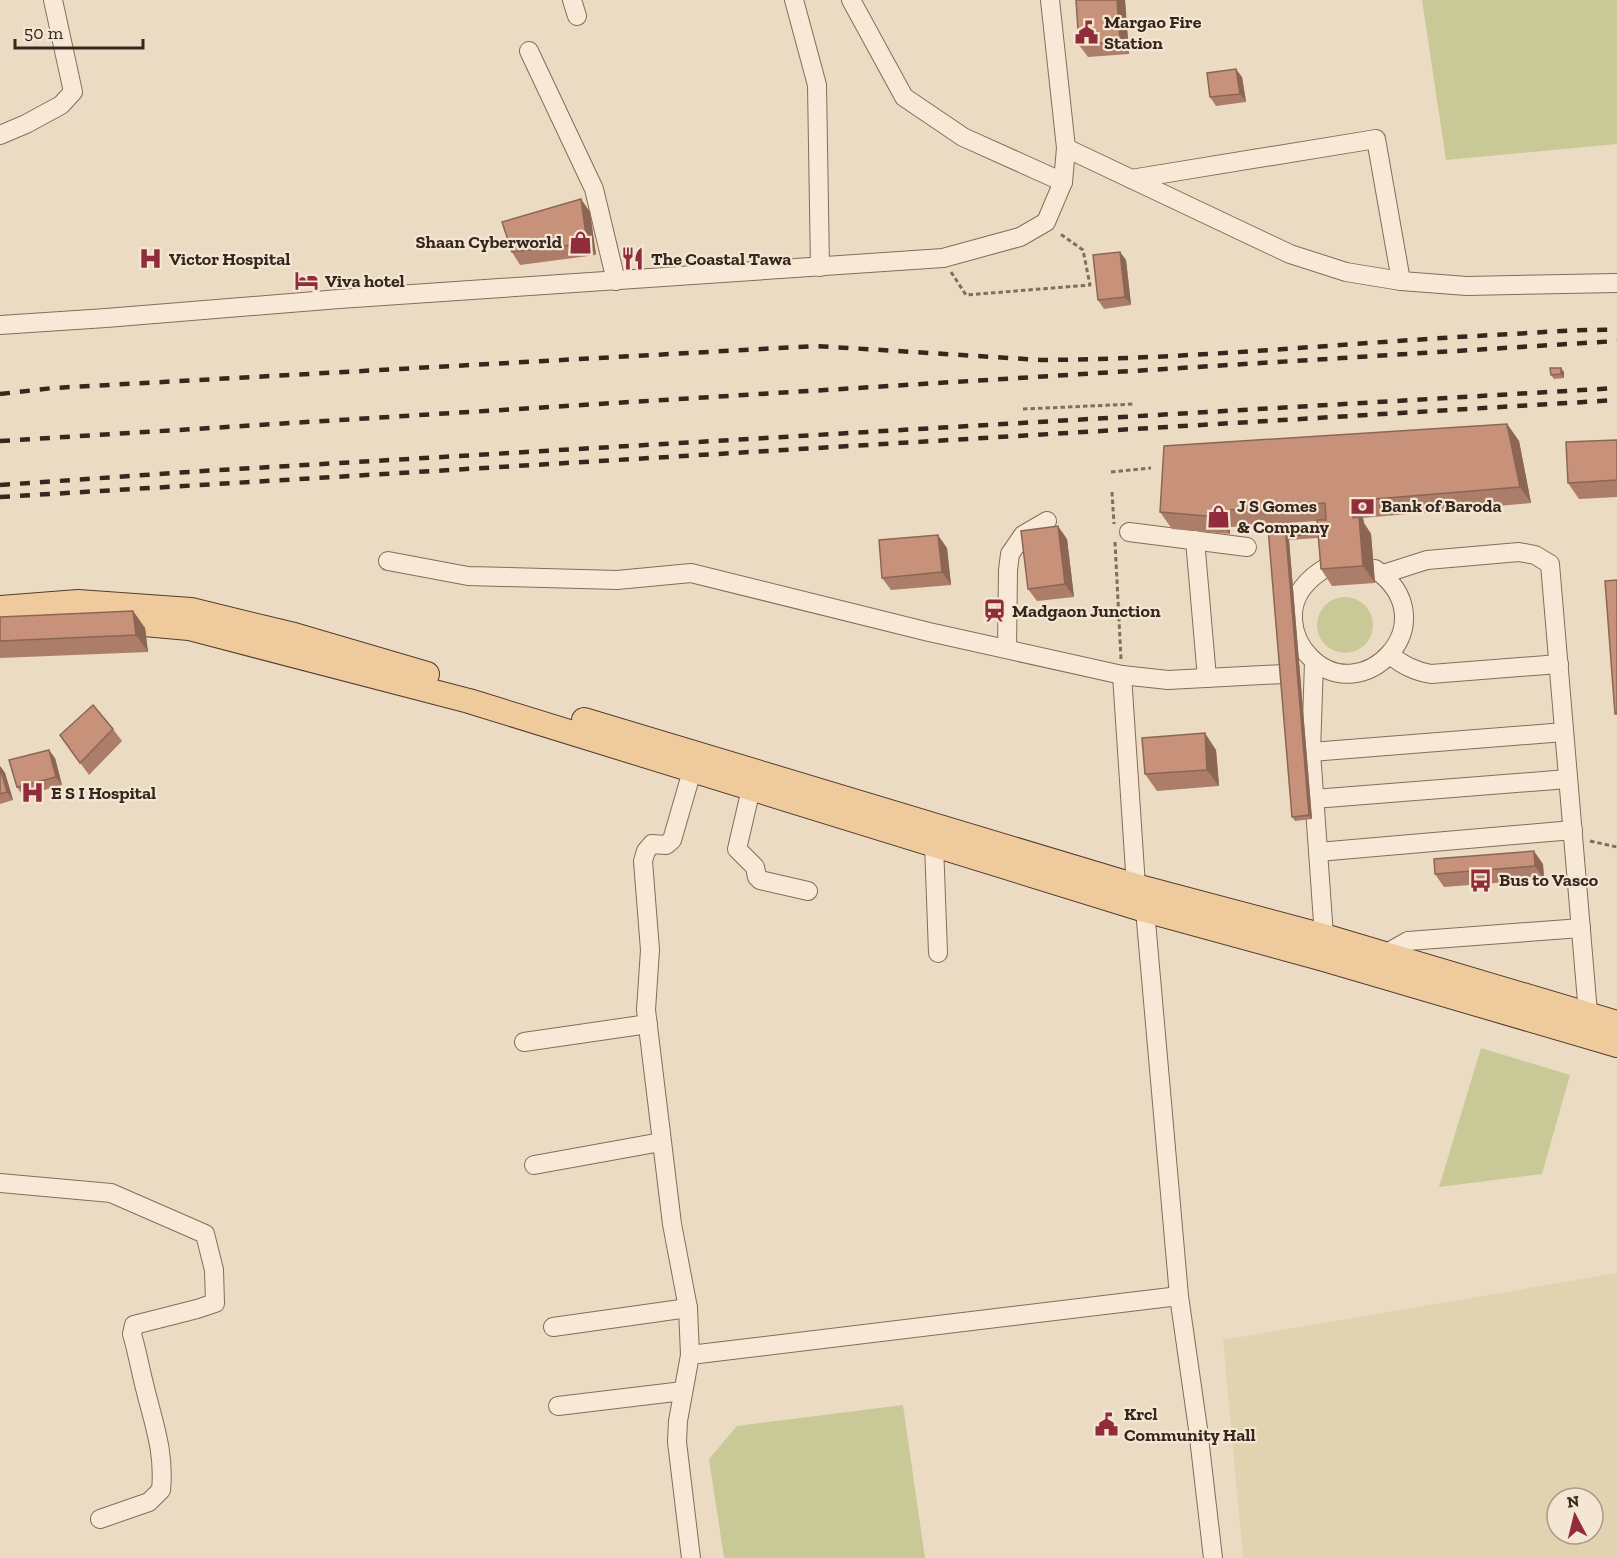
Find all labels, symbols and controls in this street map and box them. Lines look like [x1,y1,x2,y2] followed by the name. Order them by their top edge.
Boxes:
[1104,11,1202,54] place label: Margao Fire Station
[15,12,142,50] scale bar
[1073,19,1099,45] public building icon: Margao Fire Station
[24,22,64,44] text: 50 m
[567,229,593,255] shop icon: Shaan Cyberworld
[416,231,563,253] place label: Shaan Cyberworld
[138,246,164,272] hospital icon: Victor Hospital
[620,246,646,272] restaurant icon: The Coastal Tawa
[169,248,290,270] place label: Victor Hospital
[651,248,791,270] place label: The Coastal Tawa
[294,268,320,294] hotel icon: Viva hotel
[325,270,405,292] place label: Viva hotel
[1350,493,1376,519] bank icon: Bank of Baroda
[1237,495,1329,538] place label: J S Gomes & Company
[1381,495,1502,517] place label: Bank of Baroda
[1206,503,1232,529] shop icon: J S Gomes & Company
[981,598,1007,624] station icon: Madgaon Junction
[1012,600,1161,622] place label: Madgaon Junction
[20,780,46,806] hospital icon: E S I Hospital
[51,782,156,804] place label: E S I Hospital
[1468,867,1494,893] bus stop icon: Bus to Vasco
[1499,869,1599,891] place label: Bus to Vasco
[1124,1403,1256,1446] place label: Krcl Community Hall
[1093,1411,1119,1437] public building icon: Krcl Community Hall
[1545,1486,1605,1546] north arrow
[1566,1491,1580,1512] text: N

